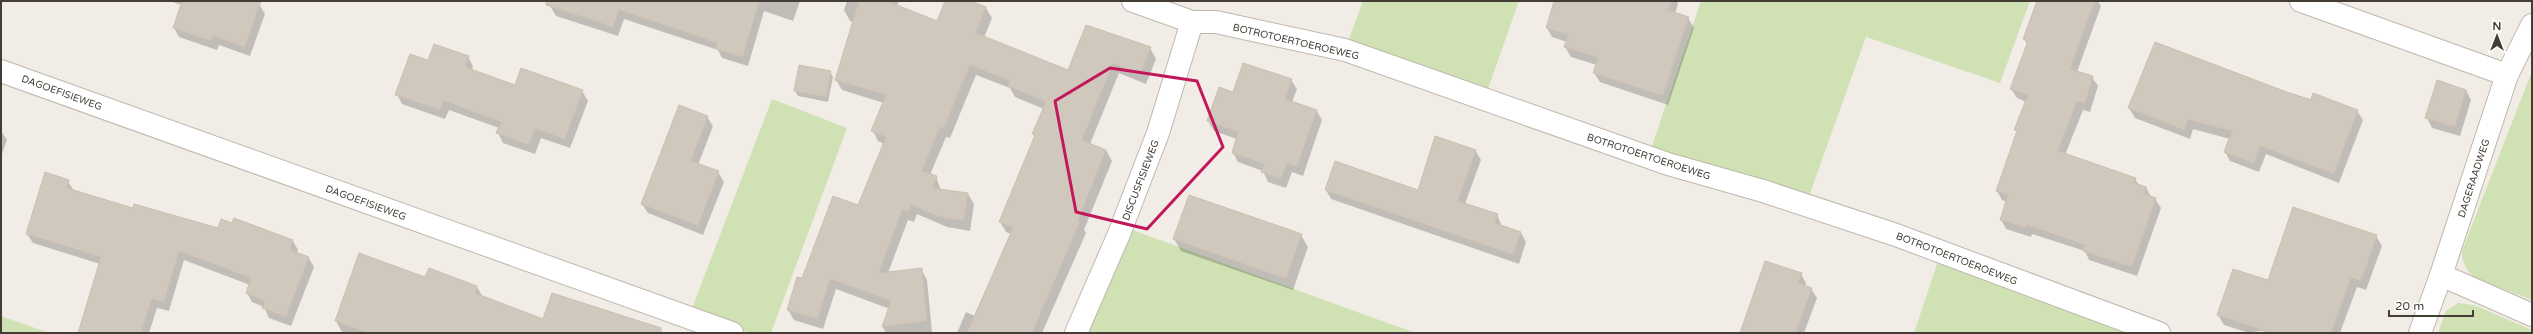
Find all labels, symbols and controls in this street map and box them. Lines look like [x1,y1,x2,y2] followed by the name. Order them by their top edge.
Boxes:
[2477,16,2517,56] north arrow
[2493,20,2501,33] text: N
[1231,22,1360,62] street label: BOTROTOERTOEROEWEG
[20,73,104,113] street label: DAGOEFISIEWEG
[1585,131,1712,183] street label: BOTROTOERTOEROEWEG
[2456,137,2492,219] street label: DAGERAADWEG
[1120,138,1162,222] street label: DISCUSFISIEWEG
[324,183,408,223] street label: DAGOEFISIEWEG
[1894,230,2019,288] street label: BOTROTOERTOEROEWEG
[2389,292,2473,318] scale bar
[2395,299,2424,313] text: 20 m

